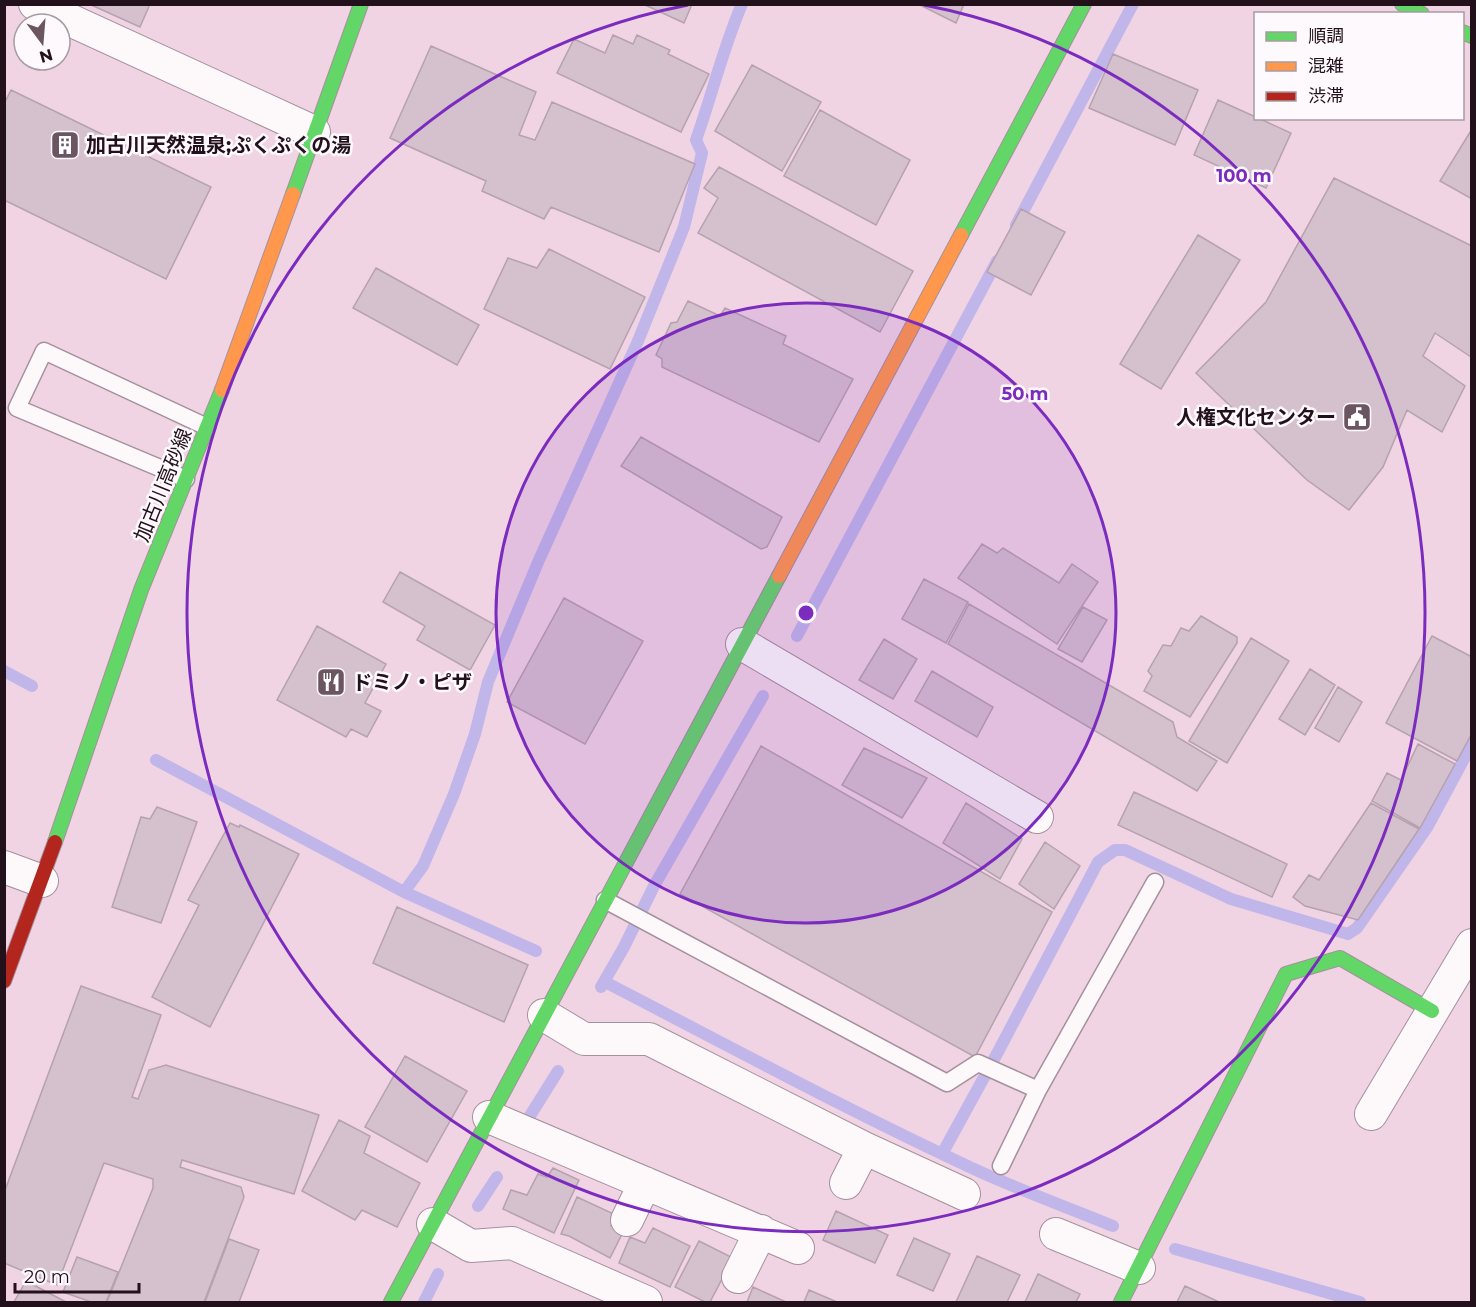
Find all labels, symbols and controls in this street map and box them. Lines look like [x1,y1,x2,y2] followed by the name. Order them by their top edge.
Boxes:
[12,12,72,72] north arrow
[1254,12,1464,120] legend
[1308,25,1344,47] text: 順調
[37,45,55,67] text: N
[1308,55,1344,77] text: 混雑
[1308,85,1344,107] text: 渋滞
[49,129,81,161] building icon: 加古川天然温泉;ぷくぷくの湯
[86,133,351,157] place label: 加古川天然温泉;ぷくぷくの湯
[1216,165,1272,187] text: 100 m
[1002,383,1048,405] text: 50 m
[1341,401,1373,433] public building icon: 人権文化センター
[1176,405,1336,429] place label: 人権文化センター
[129,425,197,545] street label: 加古川高砂線
[796,603,816,623] centre of rings
[315,666,347,698] restaurant icon: ドミノ・ピザ
[352,670,472,694] place label: ドミノ・ピザ
[15,1256,140,1294] scale bar
[24,1266,70,1288] text: 20 m

